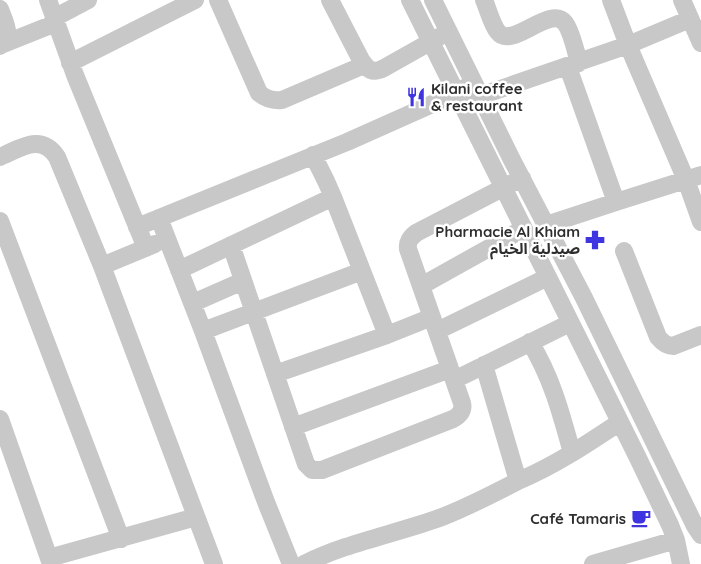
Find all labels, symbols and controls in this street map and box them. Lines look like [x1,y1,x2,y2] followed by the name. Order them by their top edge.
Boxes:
[431,79,523,115] place label: Kilani coffee & restaurant
[405,86,427,108] restaurant icon: Kilani coffee & restaurant
[435,222,580,260] place label: Pharmacie Al Khiam صيدلية الخيام
[584,229,606,251] pharmacy icon: Pharmacie Al Khiam صيدلية الخيام
[630,507,652,529] cafe icon: Café Tamaris
[530,509,626,528] place label: Café Tamaris

